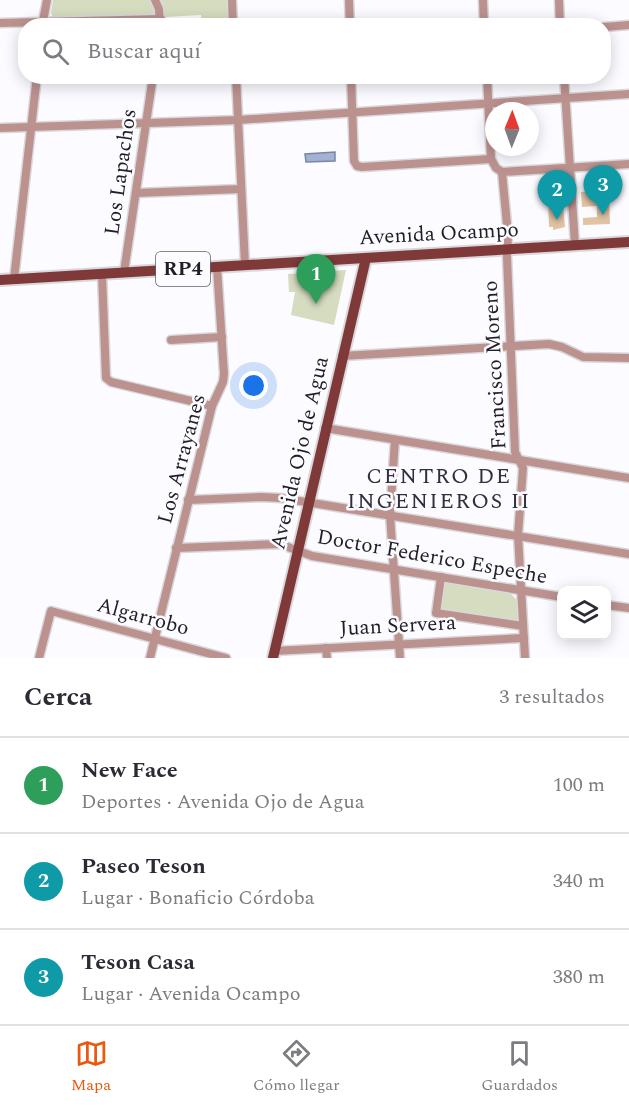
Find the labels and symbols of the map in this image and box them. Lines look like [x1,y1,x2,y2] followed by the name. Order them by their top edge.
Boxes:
[485,102,539,156] north arrow
[96,107,146,237] street label: Los Lapachos
[584,166,622,215] pin: 3
[538,170,576,220] pin: 2
[358,214,520,254] street label: Avenida Ocampo
[156,252,210,286] road number: RP4
[296,254,336,304] pin: 1
[475,280,515,450] street label: Francisco Moreno
[262,353,338,553] street label: Avenida Ojo de Agua
[239,371,268,400] your location
[149,390,215,528] street label: Los Arrayanes
[347,460,531,518] district label: CENTRO DE INGENIEROS II
[314,521,550,593] street label: Doctor Federico Espeche
[93,589,193,645] street label: Algarrobo
[339,607,458,645] street label: Juan Servera

